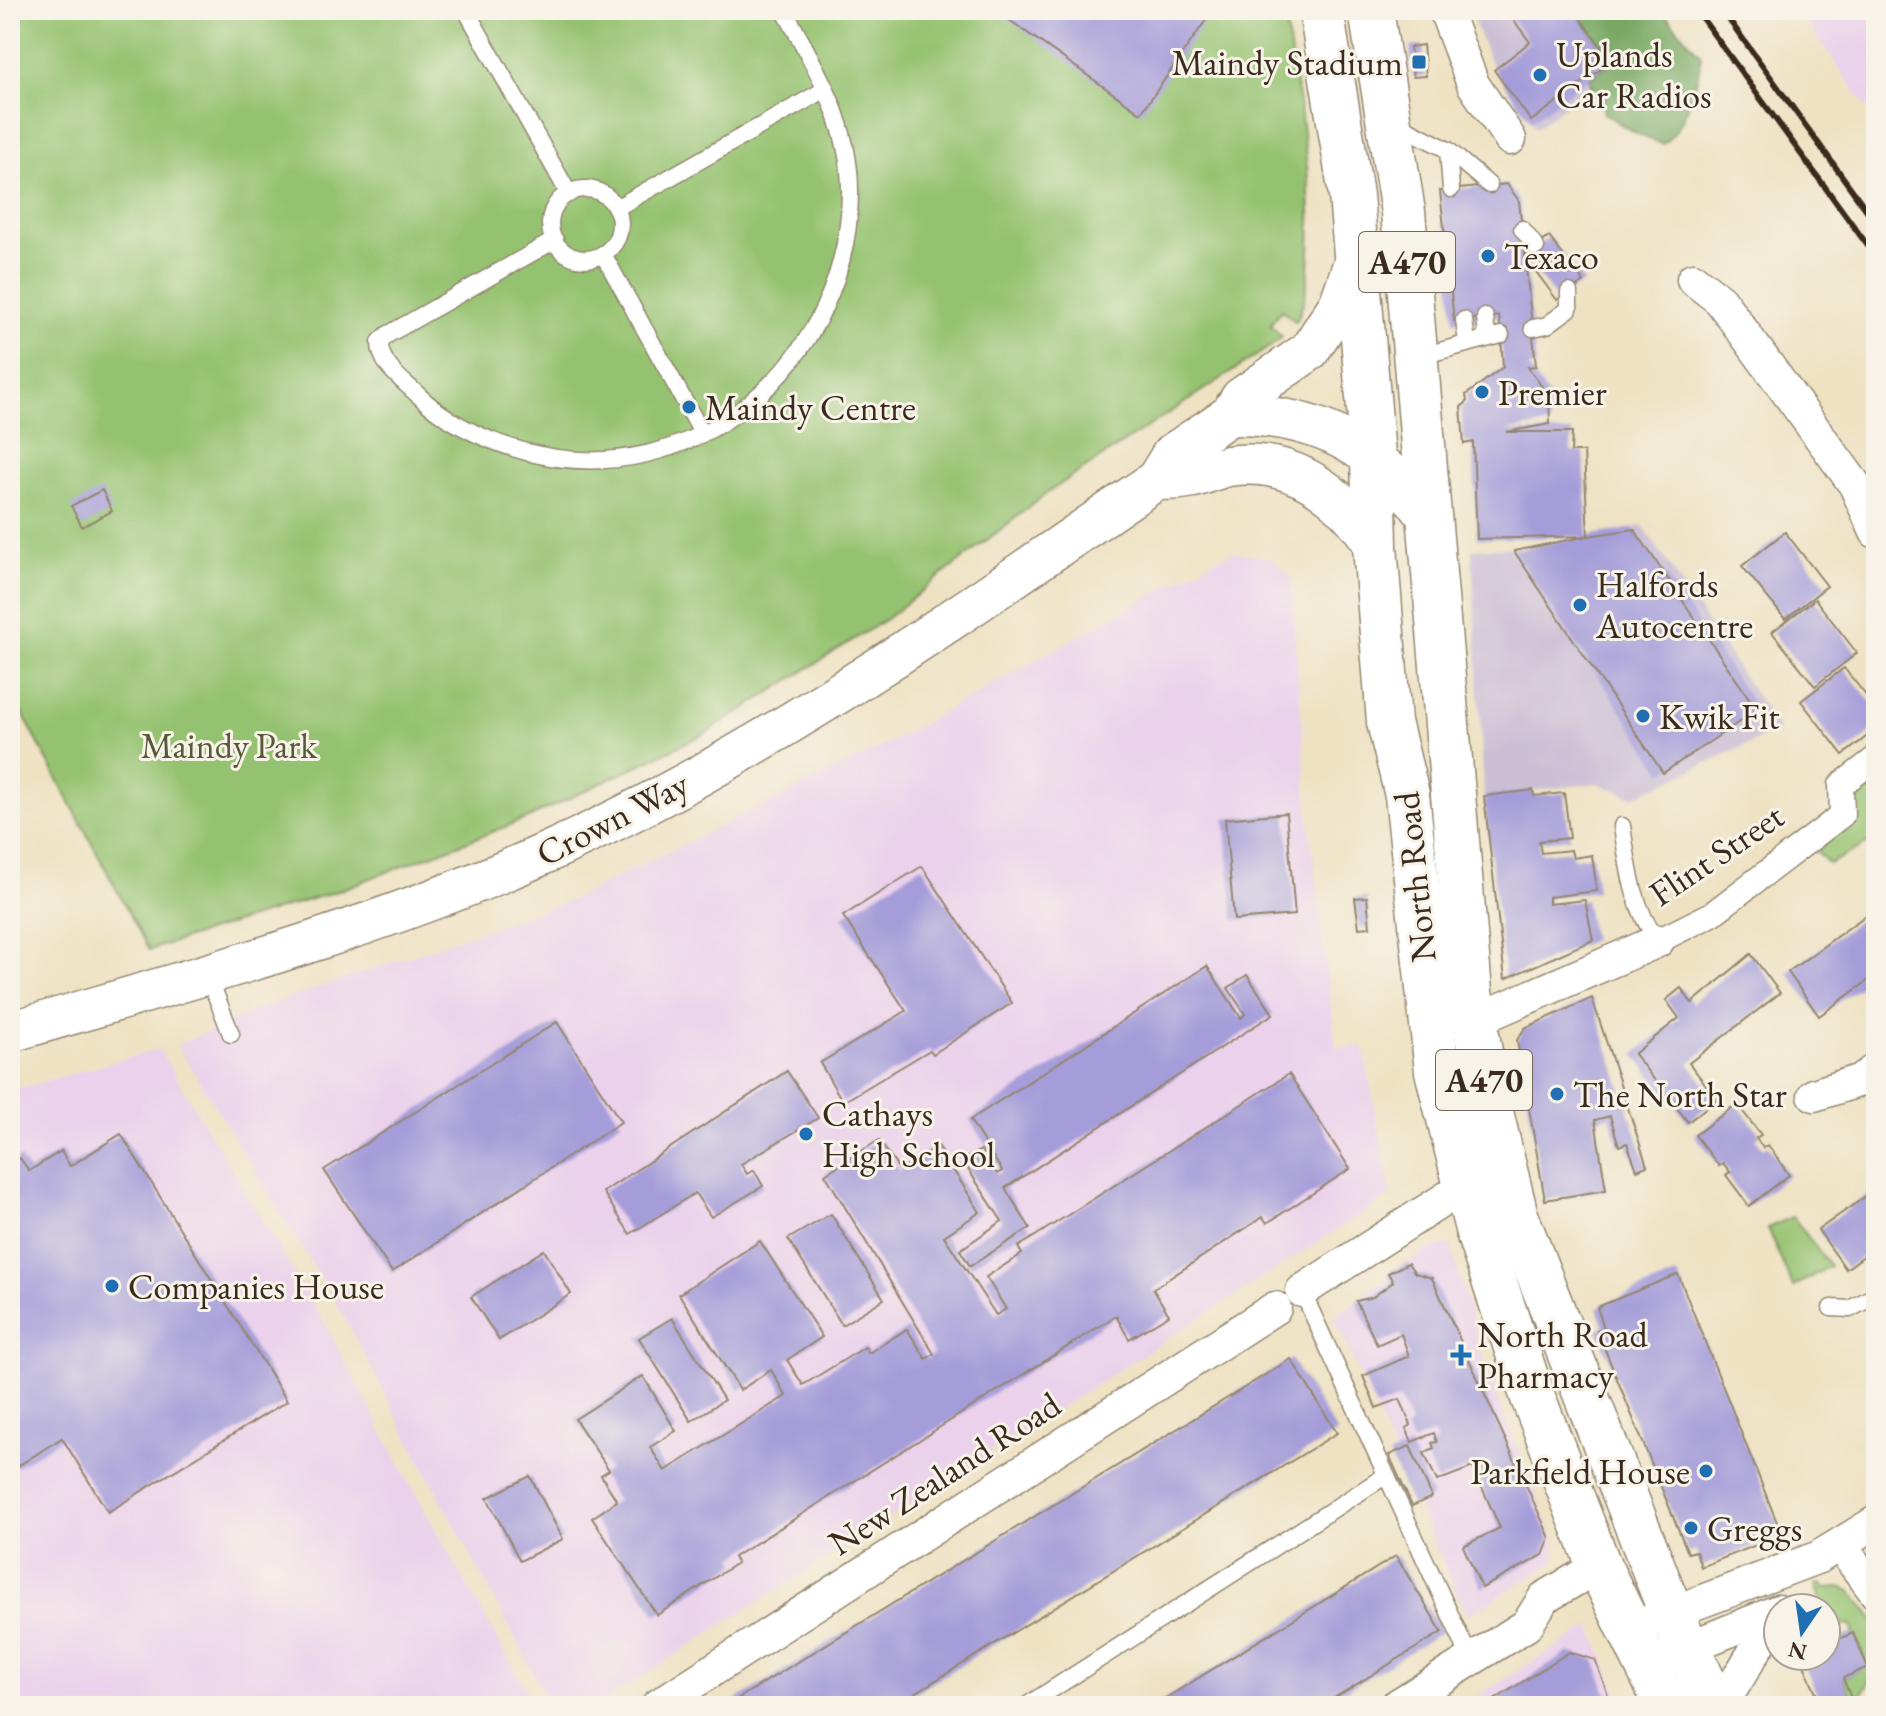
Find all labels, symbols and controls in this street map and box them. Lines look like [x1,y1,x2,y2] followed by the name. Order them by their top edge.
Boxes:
[1556,31,1712,119] place label: Uplands Car Radios
[1171,39,1403,86] place label: Maindy Stadium
[1410,53,1428,71] marker: Maindy Stadium
[1531,66,1549,84] marker: Uplands Car Radios
[1359,232,1455,292] road number: A470
[1504,233,1599,280] place label: Texaco
[1479,247,1497,265] marker: Texaco
[1498,369,1607,416] place label: Premier
[1473,383,1491,401] marker: Premier
[705,384,916,431] place label: Maindy Centre
[680,398,698,416] marker: Maindy Centre
[1595,561,1753,649] place label: Halfords Autocentre
[1571,596,1589,614] marker: Halfords Autocentre
[1659,693,1780,740] place label: Kwik Fit
[1634,707,1652,725] marker: Kwik Fit
[141,722,318,769] park label: Maindy Park
[528,760,697,877] street label: Crown Way
[1382,789,1447,964] street label: North Road
[1640,792,1793,917] street label: Flint Street
[1436,1050,1532,1110] road number: A470
[1573,1071,1787,1118] place label: The North Star
[1548,1085,1566,1103] marker: The North Star
[822,1090,995,1178] place label: Cathays High School
[797,1125,815,1143] marker: Cathays High School
[128,1263,384,1310] place label: Companies House
[103,1277,121,1295] marker: Companies House
[1477,1311,1649,1399] place label: North Road Pharmacy
[1452,1346,1470,1364] marker: North Road Pharmacy
[819,1380,1070,1566] street label: New Zealand Road
[1470,1448,1690,1495] place label: Parkfield House
[1697,1462,1715,1480] marker: Parkfield House
[1707,1505,1802,1552] place label: Greggs
[1682,1519,1700,1537] marker: Greggs
[1762,1592,1842,1672] north arrow
[1785,1635,1810,1667] text: N

